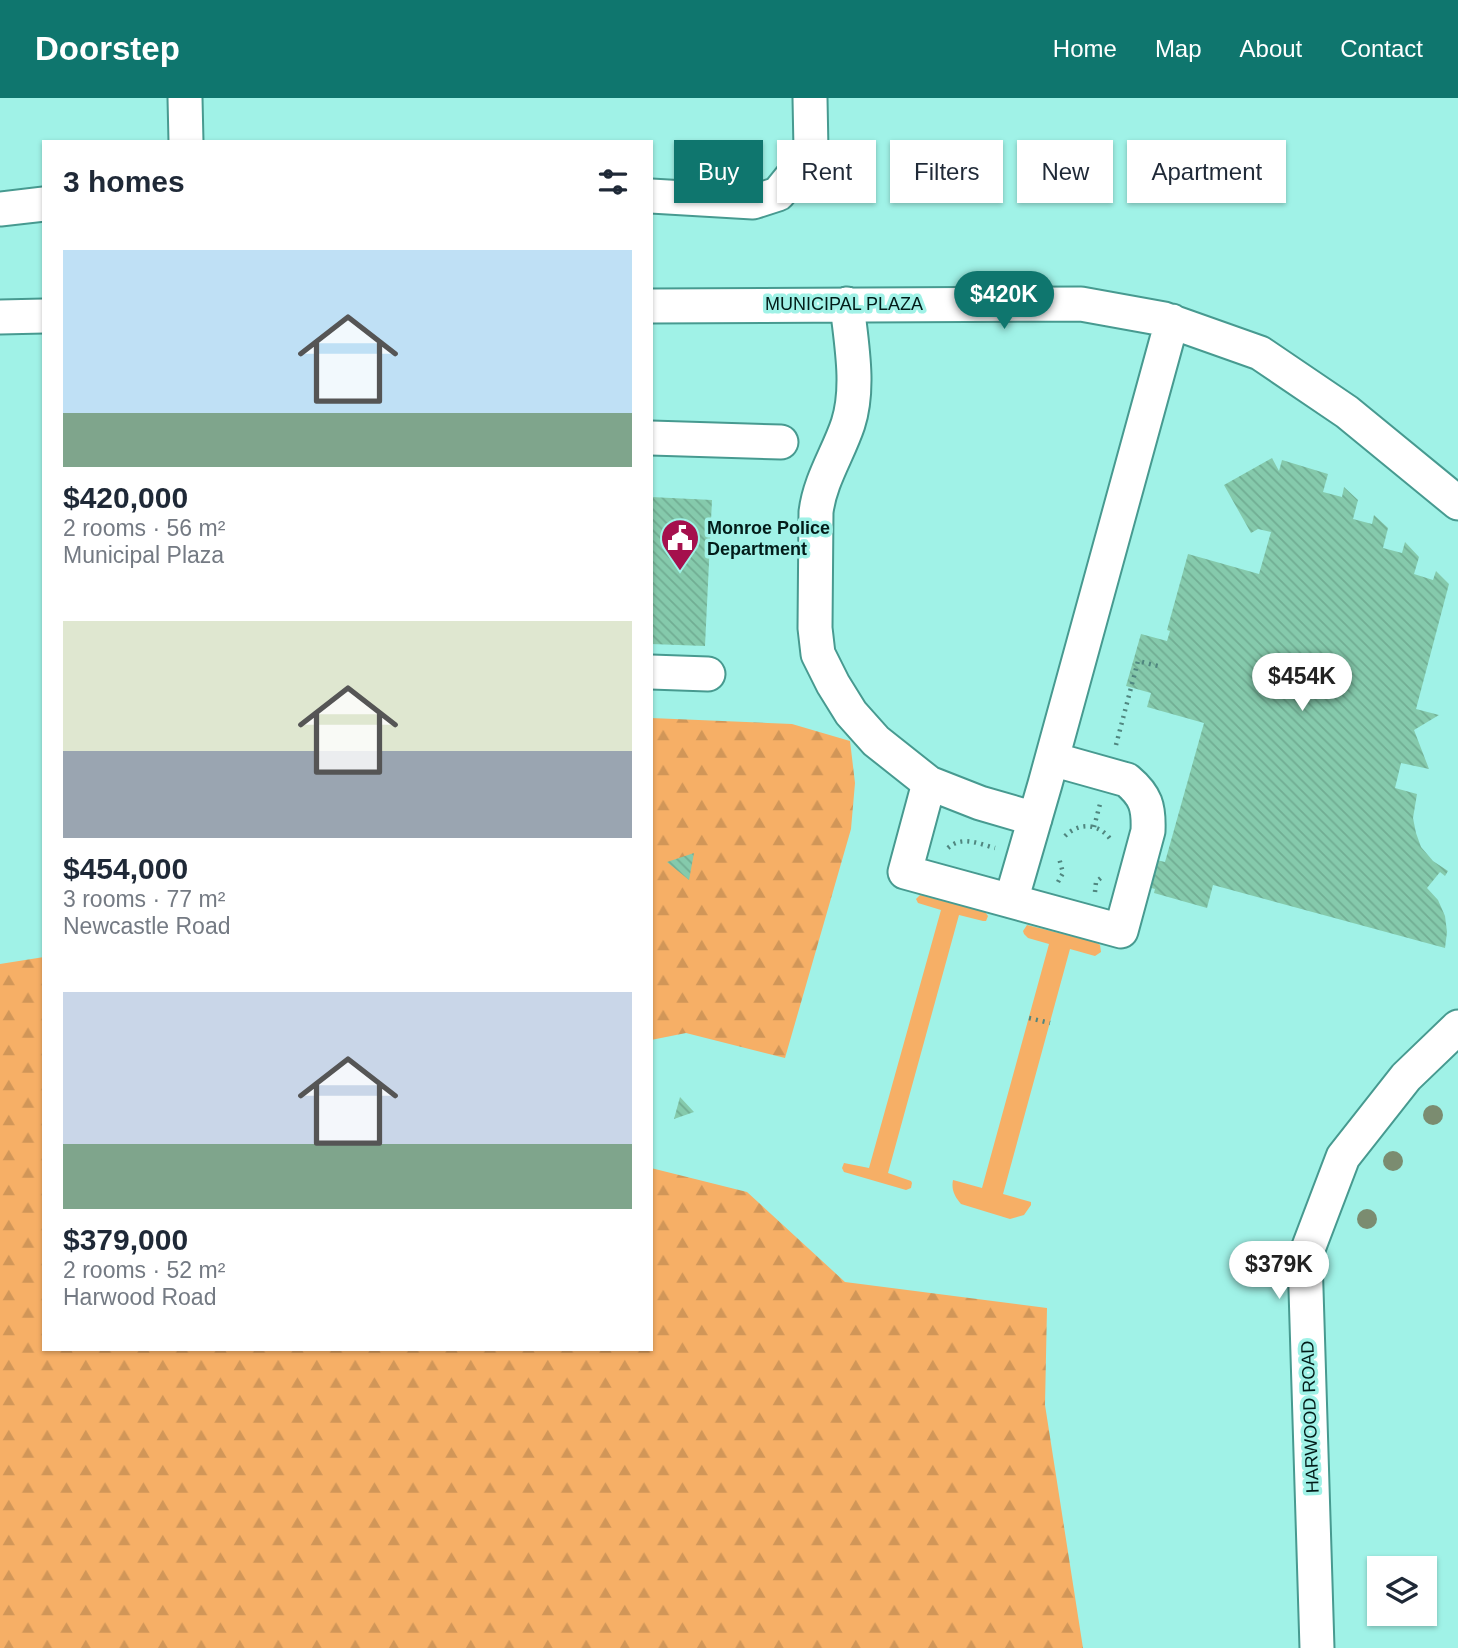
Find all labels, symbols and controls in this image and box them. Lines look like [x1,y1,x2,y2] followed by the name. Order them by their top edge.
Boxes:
[35,30,180,67] text: Doorstep
[1053,35,1117,62] text: Home
[1155,35,1202,62] text: Map
[1240,35,1302,62] text: About
[1340,35,1423,62] text: Contact
[674,140,763,203] chip: Buy
[777,140,876,203] chip: Rent
[890,140,1003,203] chip: Filters
[1017,140,1113,203] chip: New
[1127,140,1286,203] chip: Apartment
[594,163,632,201] icon: filters
[63,165,185,198] text: 3 homes
[955,272,1053,331] pin: $420K
[970,281,1038,307] text: $420K
[765,294,923,314] street label: MUNICIPAL PLAZA
[285,296,411,422] icon: home
[63,481,188,514] text: $420,000
[63,515,225,541] text: 2 rooms · 56 m²
[659,517,701,572] public building icon: Monroe Police Department
[707,518,830,559] place label: Monroe Police Department
[63,542,224,568] text: Municipal Plaza
[1253,654,1351,713] pin: $454K
[1268,663,1336,689] text: $454K
[285,667,411,793] icon: home
[63,852,188,885] text: $454,000
[63,886,225,912] text: 3 rooms · 77 m²
[63,913,230,939] text: Newcastle Road
[285,1038,411,1164] icon: home
[63,1223,188,1256] text: $379,000
[1230,1242,1328,1301] pin: $379K
[1245,1251,1313,1277] text: $379K
[63,1257,225,1283] text: 2 rooms · 52 m²
[63,1284,216,1310] text: Harwood Road
[1297,1340,1323,1494] street label: HARWOOD ROAD
[1367,1556,1437,1626] map controls
[1367,1556,1437,1626] button: layers

